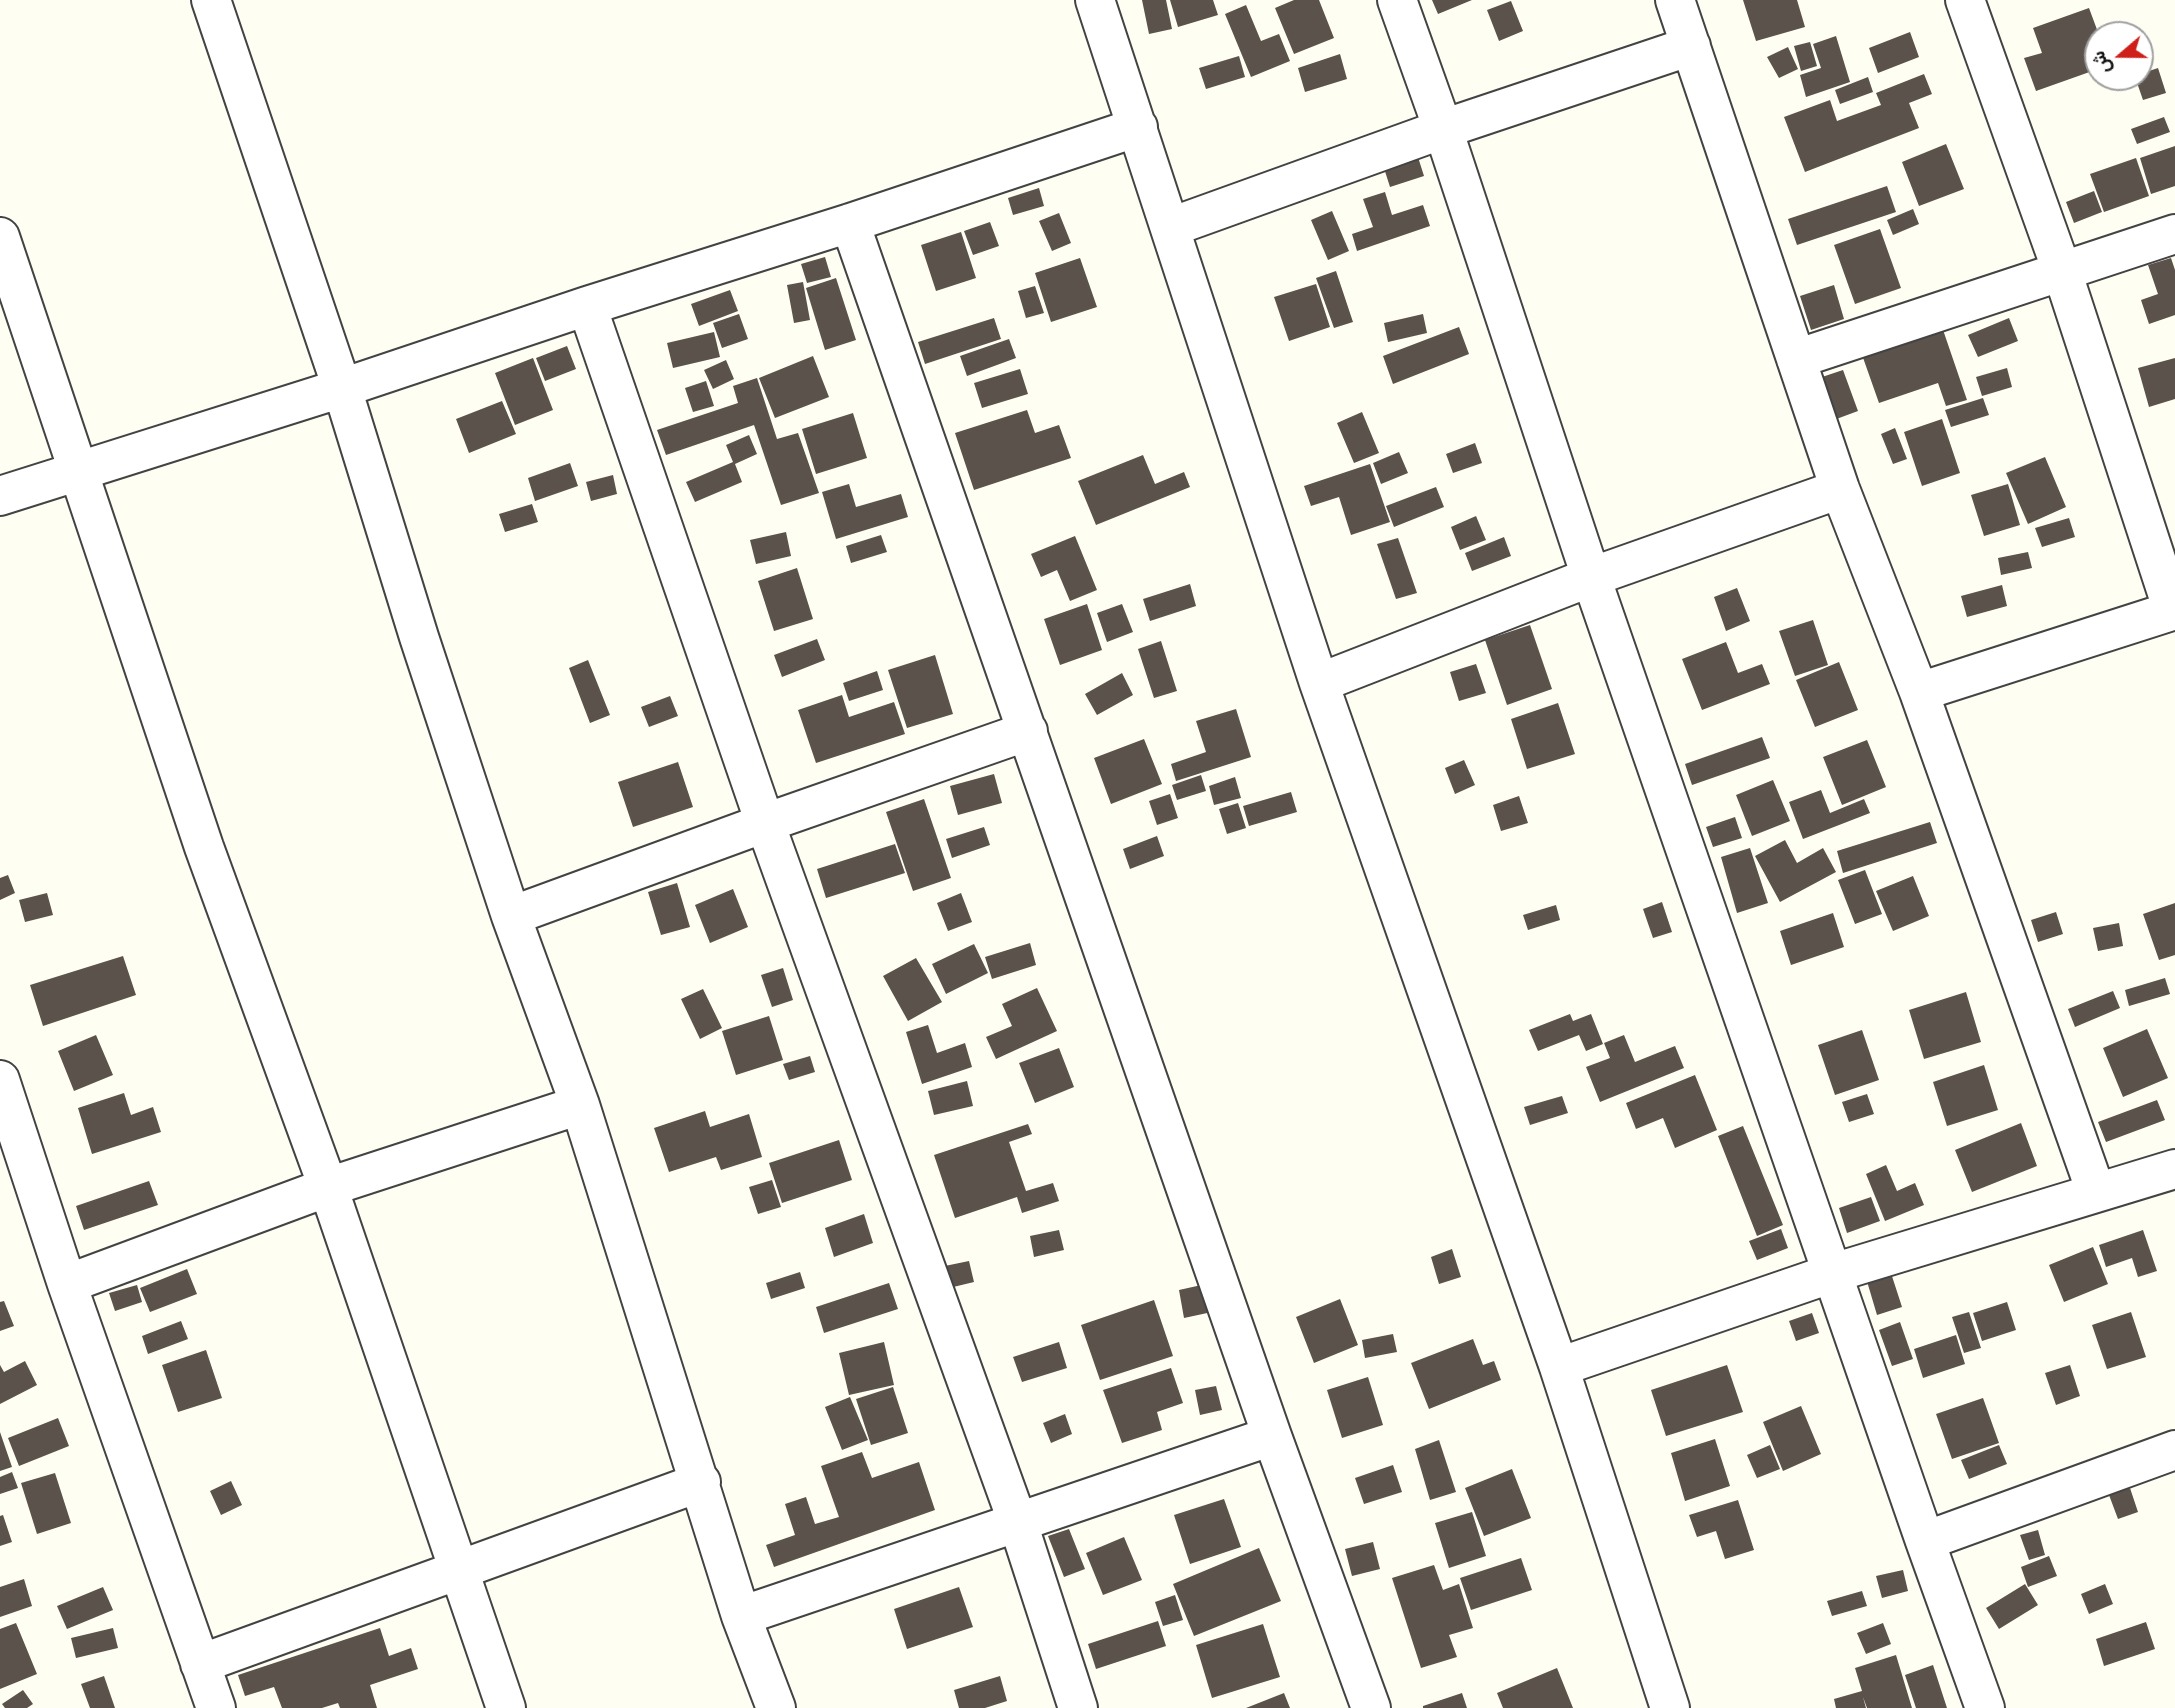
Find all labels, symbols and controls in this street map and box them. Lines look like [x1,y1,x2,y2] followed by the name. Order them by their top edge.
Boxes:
[2084,21,2154,91] north arrow
[2086,48,2115,77] text: ش

